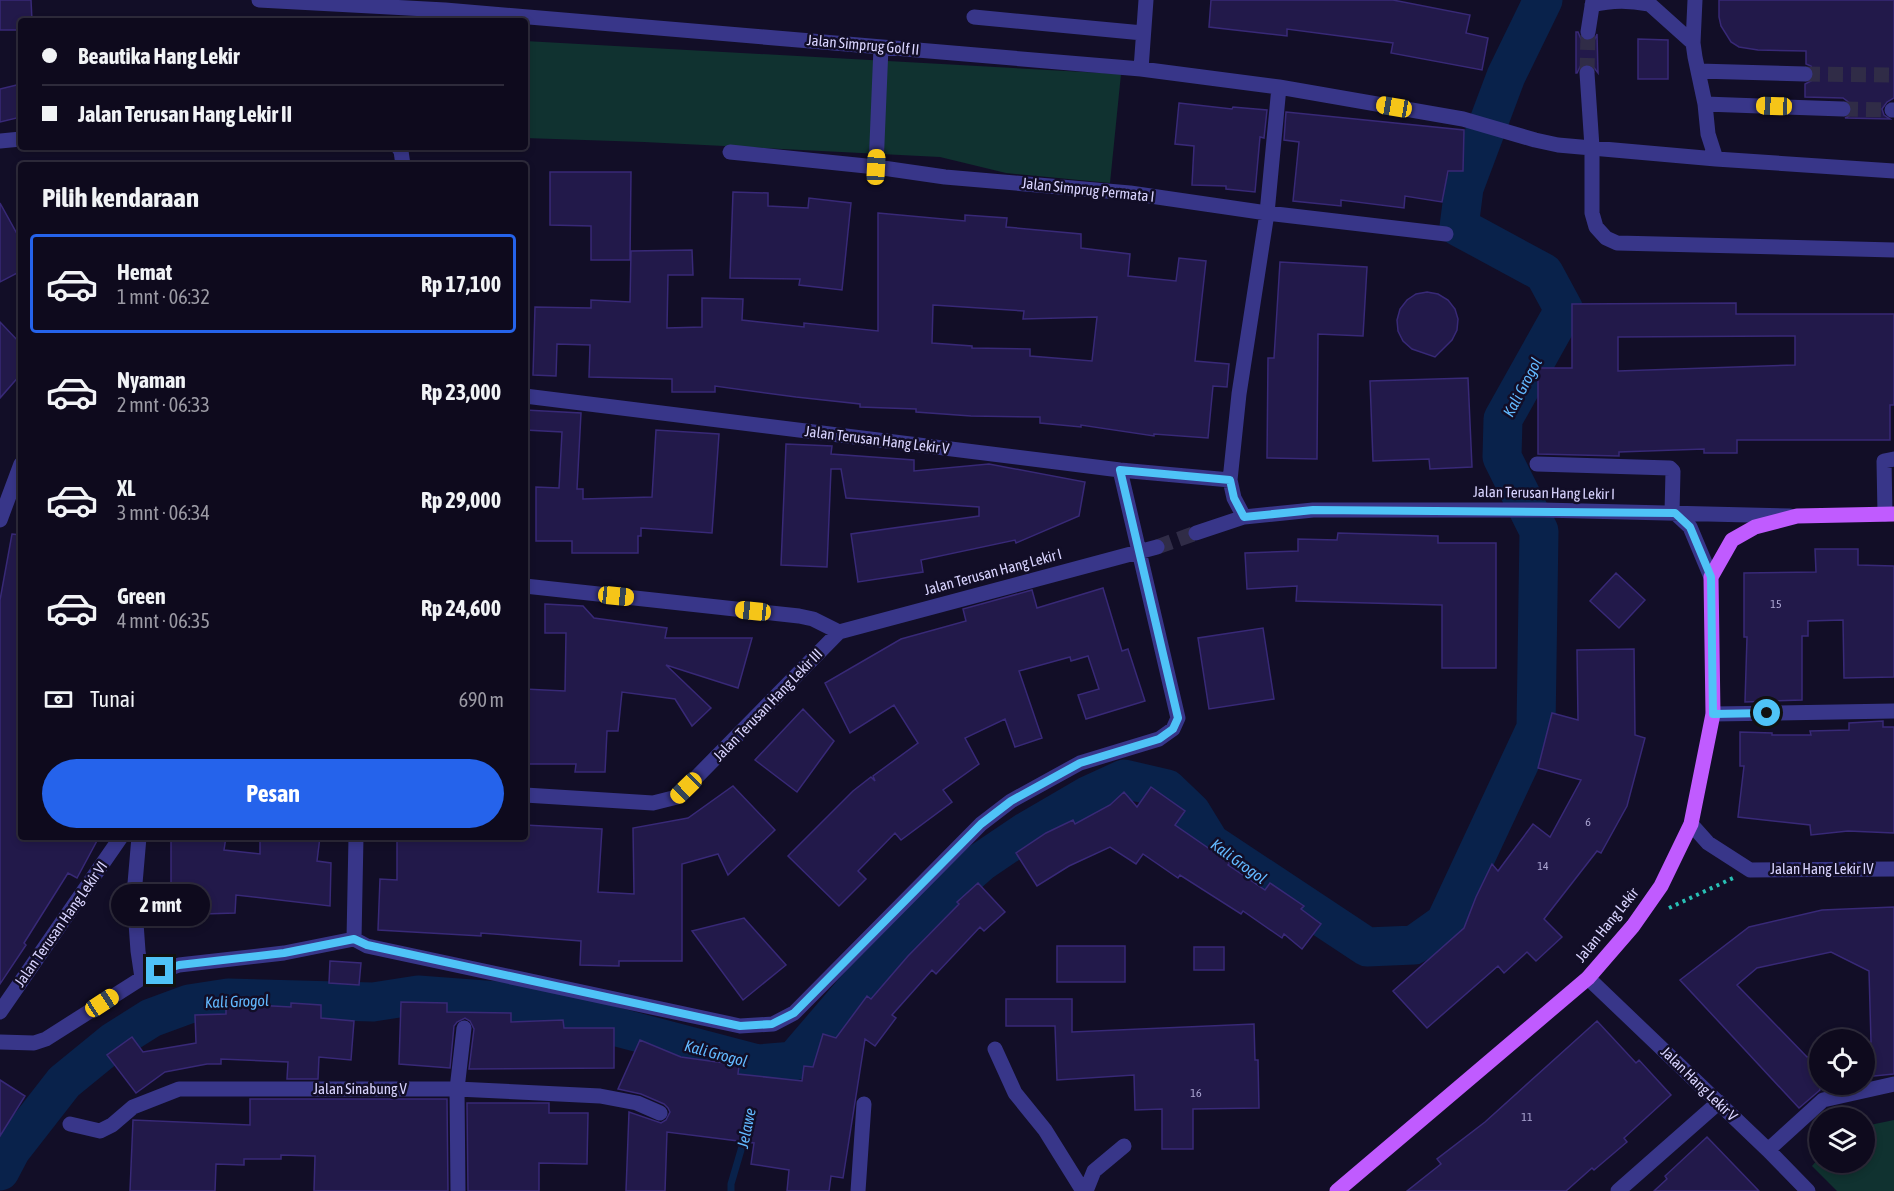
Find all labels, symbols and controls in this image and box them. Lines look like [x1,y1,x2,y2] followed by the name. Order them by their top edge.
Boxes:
[806,31,920,58] street label: Jalan Simprug Golf II
[78,43,239,69] text: Beautika Hang Lekir
[1375,95,1413,119] car
[1756,96,1792,116] car
[78,101,292,127] text: Jalan Terusan Hang Lekir II
[866,149,886,185] car
[1021,174,1155,205] street label: Jalan Simprug Permata I
[42,182,199,213] text: Pilih kendaraan
[45,257,99,311] icon: car
[117,259,172,285] text: Hemat
[421,271,501,297] text: Rp 17,100
[117,285,210,308] text: 1 mnt · 06:32
[1499,354,1546,420] water label: Kali Grogol
[45,365,99,419] icon: car
[117,367,186,393] text: Nyaman
[421,379,501,405] text: Rp 23,000
[117,393,210,416] text: 2 mnt · 06:33
[804,422,951,457] street label: Jalan Terusan Hang Lekir V
[45,473,99,527] icon: car
[117,475,135,501] text: XL
[1473,483,1615,502] street label: Jalan Terusan Hang Lekir I
[421,487,501,513] text: Rp 29,000
[117,501,210,524] text: 3 mnt · 06:34
[922,545,1064,598] street label: Jalan Terusan Hang Lekir I
[45,581,99,635] icon: car
[117,583,166,609] text: Green
[597,585,635,607] car
[421,595,501,621] text: Rp 24,600
[1770,597,1782,611] house number: 15
[734,600,772,622] car
[117,609,210,632] text: 4 mnt · 06:35
[710,645,826,764] street label: Jalan Terusan Hang Lekir III
[42,683,75,716] icon: cash
[90,686,135,712] text: Tunai
[459,688,504,711] text: 690 m
[1753,699,1780,726] route start
[42,759,504,828] button: Pesan
[667,769,705,807] car
[1585,815,1591,829] house number: 6
[1207,835,1270,888] water label: Kali Grogol
[11,858,110,990] street label: Jalan Terusan Hang Lekir VI
[1537,859,1549,873] house number: 14
[1770,860,1874,877] street label: Jalan Hang Lekir IV
[110,884,210,926] callout: 2 mnt
[1572,884,1642,965] street label: Jalan Hang Lekir
[140,893,182,916] text: 2 mnt
[146,957,173,984] route end
[82,986,122,1020] car
[205,991,269,1012] water label: Kali Grogol
[1809,1029,1875,1173] map controls
[1809,1029,1875,1095] button: locate
[682,1036,749,1071] water label: Kali Grogol
[1658,1043,1742,1125] street label: Jalan Hang Lekir V
[313,1080,407,1097] street label: Jalan Sinabung V
[1190,1086,1202,1100] house number: 16
[733,1106,759,1151] water label: Jelawe
[1809,1107,1875,1173] button: layers
[1521,1110,1533,1124] house number: 11

